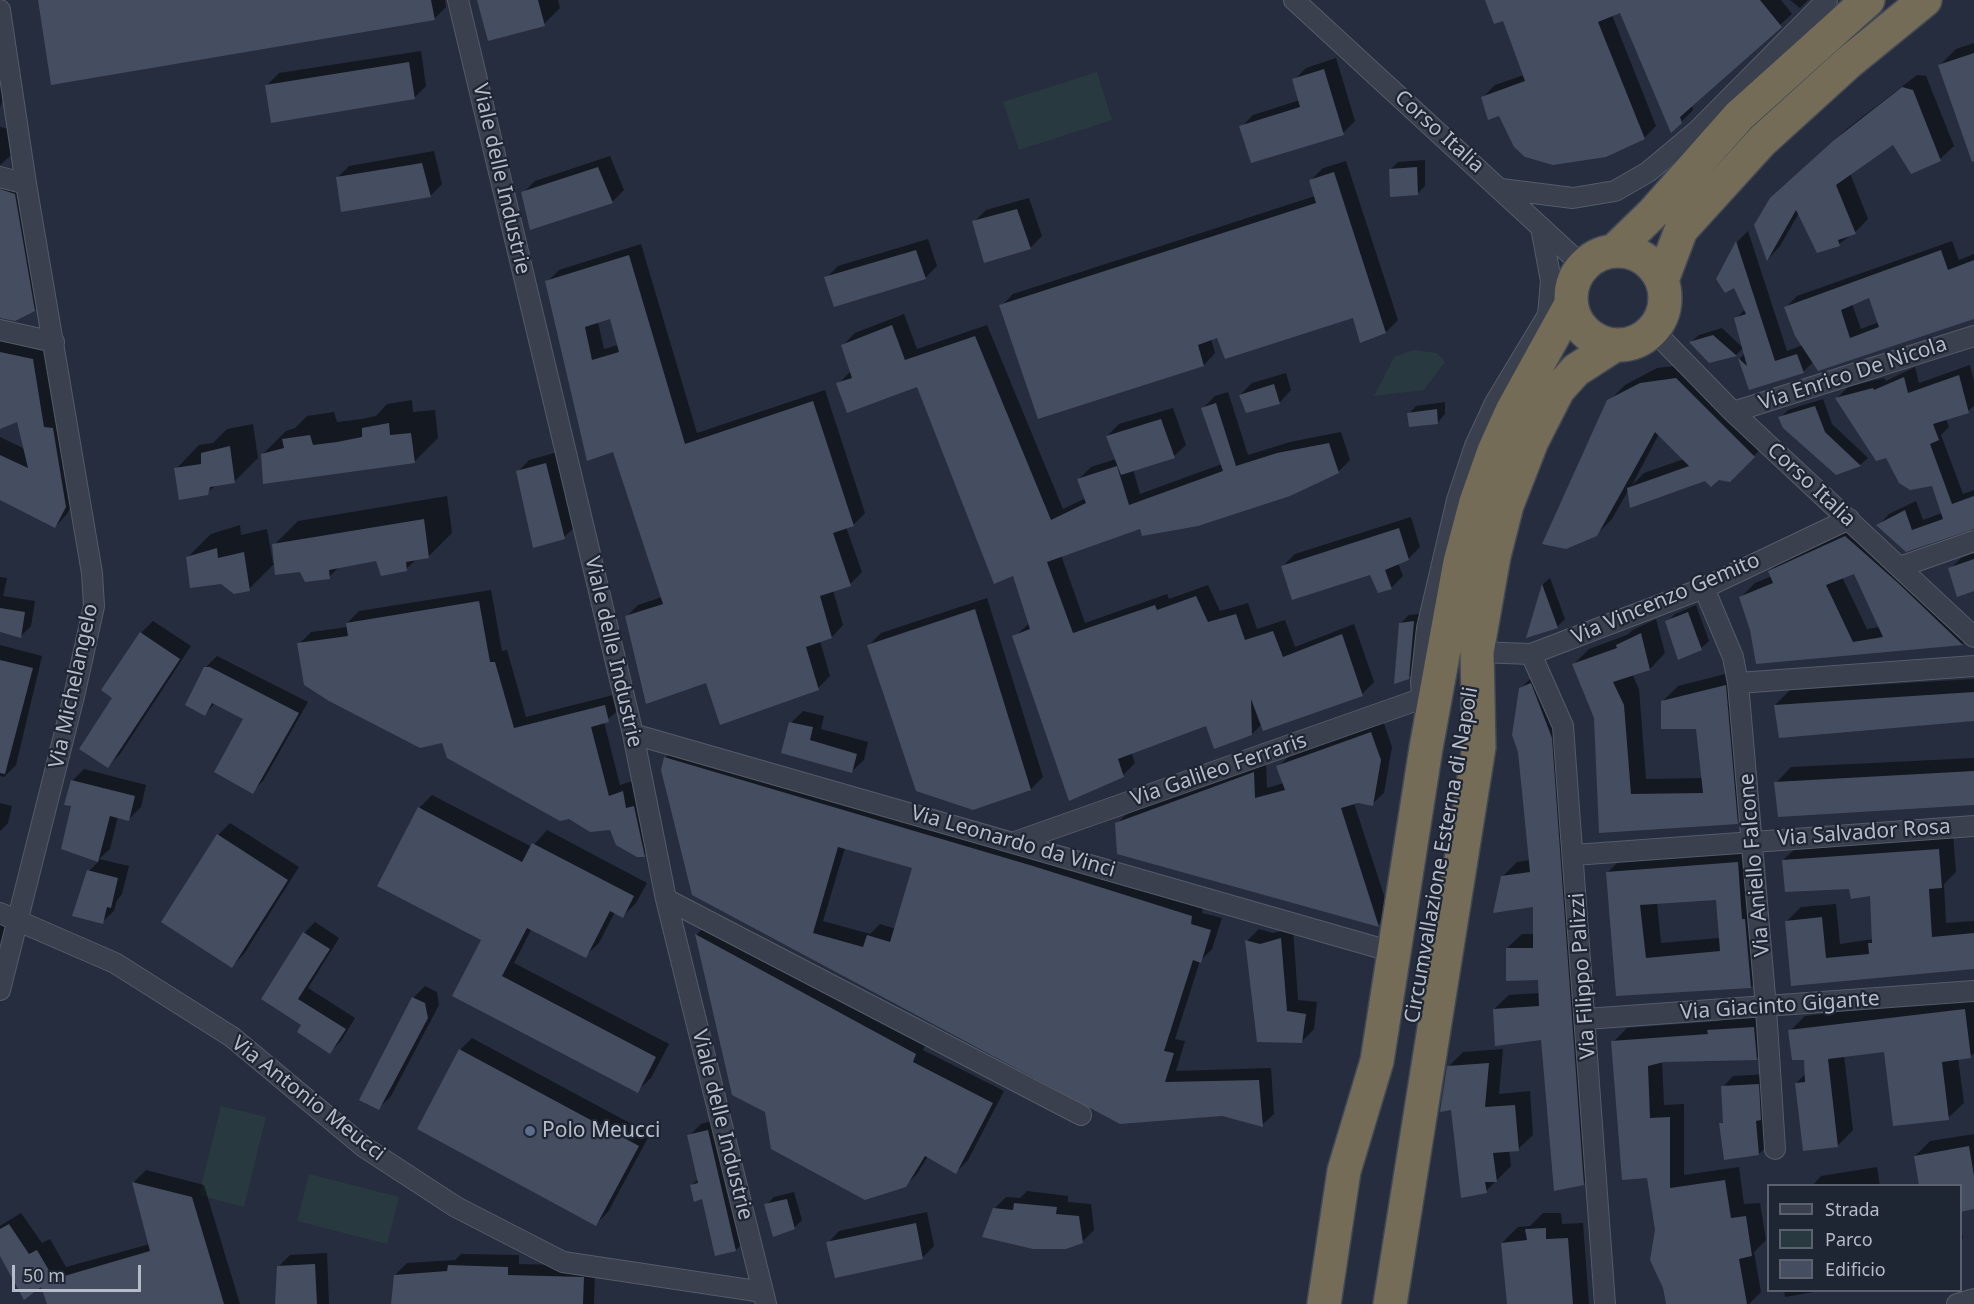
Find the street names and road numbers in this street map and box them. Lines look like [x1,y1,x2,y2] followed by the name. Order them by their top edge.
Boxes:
[467,81,535,277] street label: Viale delle Industrie
[1389,85,1489,179] street label: Corso Italia
[1756,332,1950,416] street label: Via Enrico De Nicola
[1761,438,1861,532] street label: Corso Italia
[1568,548,1764,650] street label: Via Vincenzo Gemito
[579,554,647,750] street label: Viale delle Industrie
[44,601,104,771] street label: Via Michelangelo
[1400,685,1484,1025] street label: Circumvallazione Esterna di Napoli
[1128,728,1310,812] street label: Via Galileo Ferraris
[1734,772,1776,958] street label: Via Aniello Falcone
[908,801,1118,883] street label: Via Leonardo da Vinci
[1776,814,1952,852] street label: Via Salvador Rosa
[1565,892,1601,1060] street label: Via Filippo Palizzi
[1679,986,1881,1026] street label: Via Giacinto Gigante
[686,1027,758,1223] street label: Viale delle Industrie
[226,1031,390,1167] street label: Via Antonio Meucci

